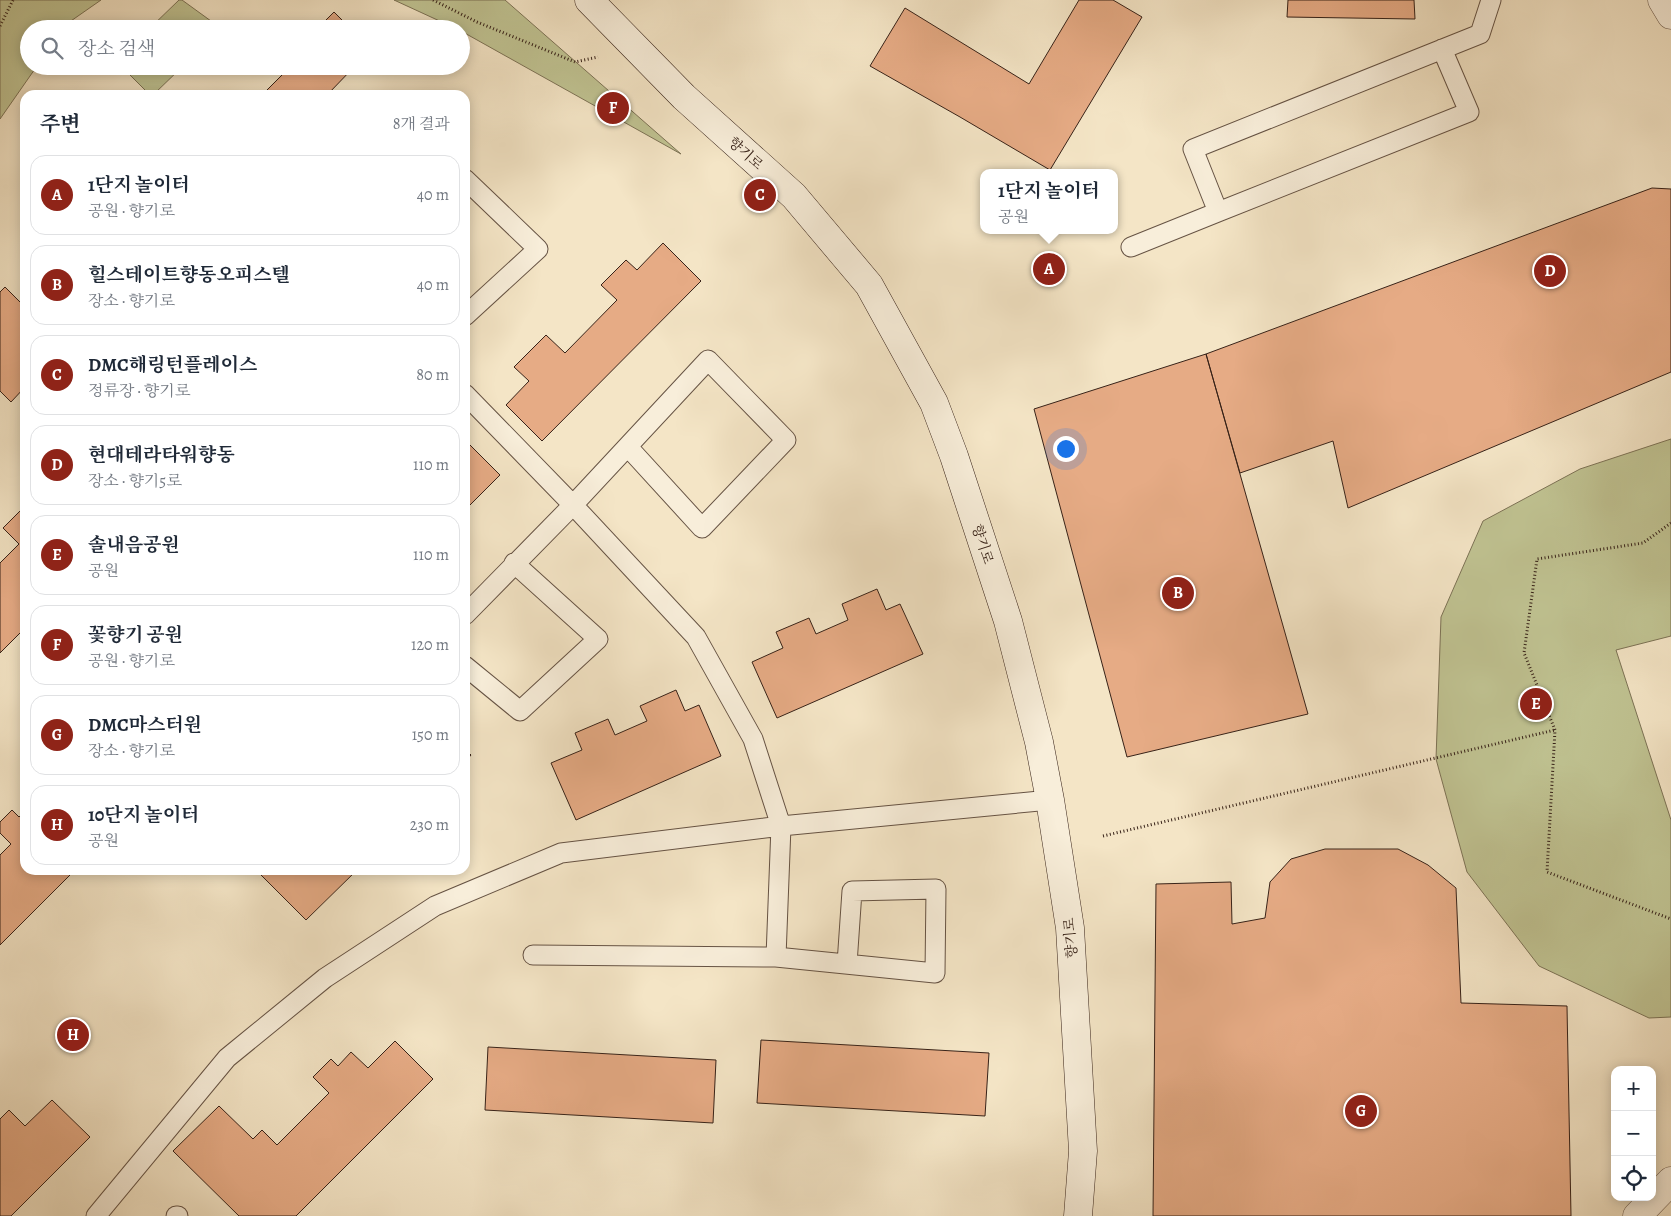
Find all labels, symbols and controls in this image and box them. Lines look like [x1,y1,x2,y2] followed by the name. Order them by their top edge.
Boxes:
[20,20,470,75] search box
[38,34,66,62] icon: search
[78,36,155,62] text: 장소 검색
[597,89,629,127] pin: F
[40,110,81,138] text: 주변
[393,113,450,135] text: 8개 결과
[724,133,767,174] street label: 향기로
[980,169,1118,234] popup
[88,172,190,198] text: 1단지 놀이터
[744,176,776,214] pin: C
[998,178,1100,204] text: 1단지 놀이터
[52,184,62,206] text: A
[417,184,449,206] text: 40 m
[88,200,175,222] text: 공원 · 향기로
[998,206,1029,228] text: 공원
[1033,250,1065,288] pin: A
[1534,252,1566,290] pin: D
[88,262,290,288] text: 힐스테이트향동오피스텔
[52,274,62,296] text: B
[417,274,449,296] text: 40 m
[88,290,175,312] text: 장소 · 향기로
[88,352,257,378] text: DMC해링턴플레이스
[52,364,62,386] text: C
[416,364,449,386] text: 80 m
[88,380,190,402] text: 정류장 · 향기로
[1053,436,1079,462] your location
[88,442,235,468] text: 현대테라타워향동
[51,454,63,476] text: D
[413,454,449,476] text: 110 m
[88,470,182,492] text: 장소 · 향기5로
[967,522,998,567] street label: 향기로
[88,532,180,558] text: 솔내음공원
[52,544,62,566] text: E
[413,544,449,566] text: 110 m
[88,560,119,582] text: 공원
[1162,574,1194,612] pin: B
[88,622,183,648] text: 꽃향기 공원
[53,634,61,656] text: F
[411,634,449,656] text: 120 m
[88,650,175,672] text: 공원 · 향기로
[1520,685,1552,723] pin: E
[88,712,202,738] text: DMC마스터원
[52,724,62,746] text: G
[412,724,449,746] text: 150 m
[88,740,175,762] text: 장소 · 향기로
[88,802,199,828] text: 10단지 놀이터
[51,814,63,836] text: H
[410,814,449,836] text: 230 m
[88,830,119,852] text: 공원
[1059,916,1082,959] street label: 향기로
[57,1016,89,1054] pin: H
[1611,1066,1656,1201] map controls
[1611,1066,1656,1111] button: +
[1345,1092,1377,1130] pin: G
[1611,1111,1656,1156] button: −
[1611,1156,1656,1201] button: locate

